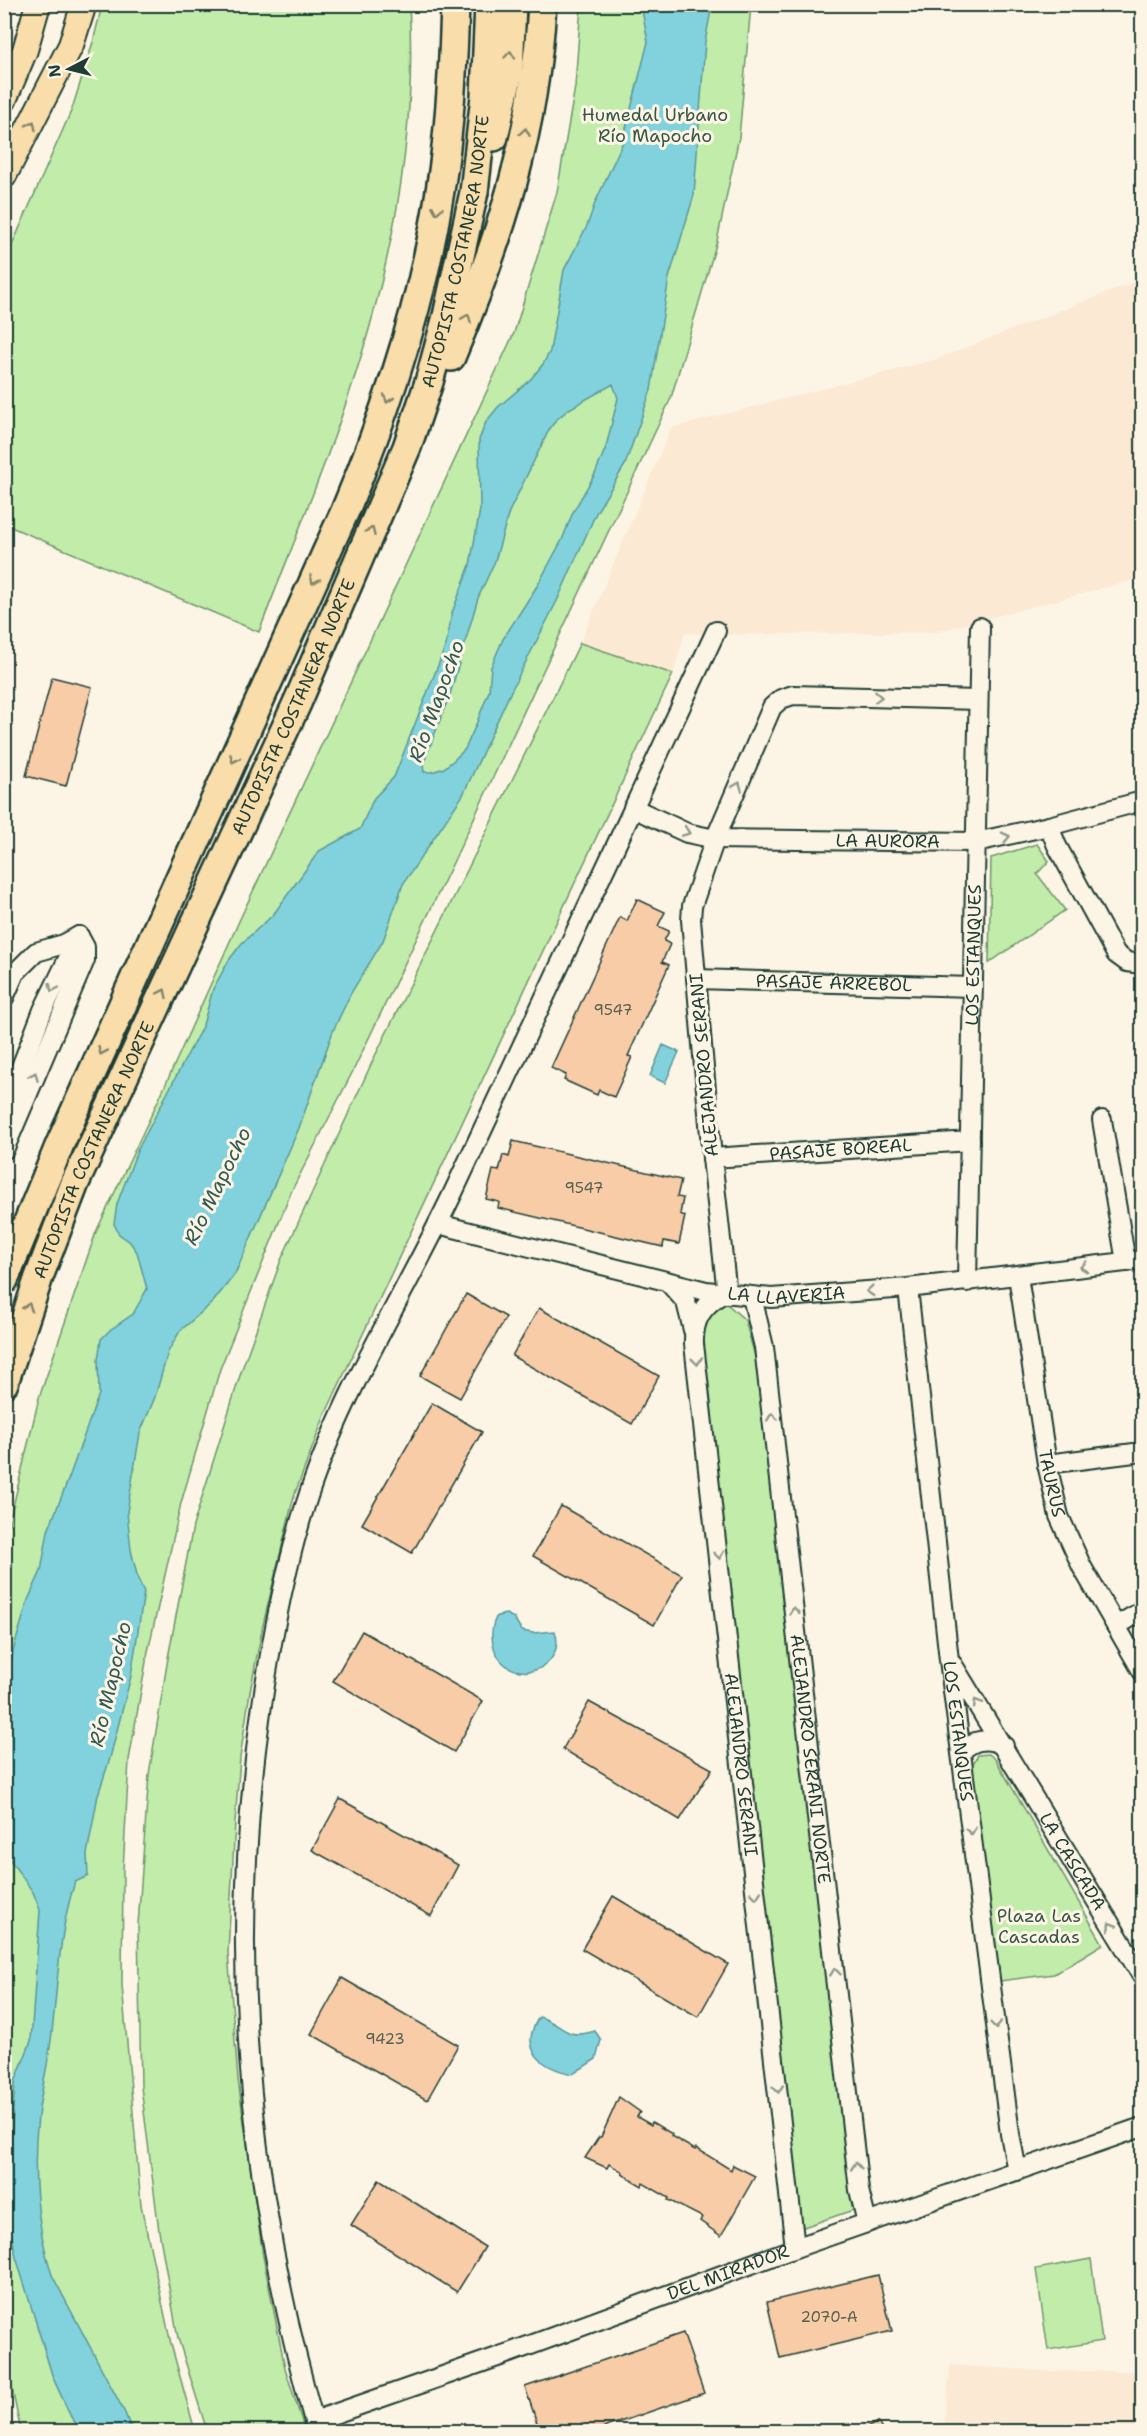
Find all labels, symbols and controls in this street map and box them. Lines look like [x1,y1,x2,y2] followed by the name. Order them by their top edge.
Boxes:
[39,39,99,99] north arrow
[503,50,516,59] one-way arrow
[43,63,66,78] text: N
[582,103,728,148] park label: Humedal Urbano Río Mapocho
[416,114,495,391] street label: AUTOPISTA COSTANERA NORTE
[25,120,37,131] one-way arrow
[518,128,531,138] one-way arrow
[431,205,444,215] one-way arrow
[460,313,472,324] one-way arrow
[382,393,395,404] one-way arrow
[364,527,376,538] one-way arrow
[310,573,322,584] one-way arrow
[226,575,361,839] street label: AUTOPISTA COSTANERA NORTE
[402,637,470,765] water label: Río Mapocho
[873,691,882,704] one-way arrow
[229,752,241,763] one-way arrow
[731,781,743,792] one-way arrow
[681,825,691,838] one-way arrow
[836,828,940,854] street label: LA AURORA
[1001,831,1011,844] one-way arrow
[960,884,987,1026] street label: LOS ESTANQUES
[755,969,913,997] street label: PASAJE ARREBOL
[684,972,724,1158] street label: ALEJANDRO SERANI
[48,982,60,993] one-way arrow
[156,988,168,999] one-way arrow
[593,1000,633,1020] house number: 9547
[27,1017,160,1282] street label: AUTOPISTA COSTANERA NORTE
[97,1045,109,1056] one-way arrow
[27,1072,39,1083] one-way arrow
[177,1123,257,1249] water label: Río Mapocho
[769,1133,913,1166] street label: PASAJE BOREAL
[564,1178,604,1198] house number: 9547
[1080,1261,1089,1273] one-way arrow
[726,1281,846,1310] street label: LA LLAVERÍA
[865,1285,874,1298] one-way arrow
[21,1302,34,1313] one-way arrow
[690,1357,702,1366] one-way arrow
[767,1413,779,1422] one-way arrow
[1033,1448,1071,1520] street label: TAURUS
[712,1551,725,1560] one-way arrow
[788,1607,801,1616] one-way arrow
[83,1619,137,1749] water label: Río Mapocho
[784,1633,836,1885] street label: ALEJANDRO SERANI NORTE
[937,1660,979,1803] street label: LOS ESTANQUES
[719,1672,763,1858] street label: ALEJANDRO SERANI
[972,1699,984,1709] one-way arrow
[1034,1808,1111,1915] street label: LA CASCADA
[964,1827,976,1836] one-way arrow
[750,1890,762,1900] one-way arrow
[997,1904,1081,1949] park label: Plaza Las Cascadas
[1108,1922,1119,1933] one-way arrow
[829,1967,841,1977] one-way arrow
[989,2020,1002,2029] one-way arrow
[365,2029,405,2049] house number: 9423
[771,2084,784,2093] one-way arrow
[851,2161,863,2170] one-way arrow
[664,2239,793,2306] street label: DEL MIRADOR
[800,2307,858,2327] house number: 2070-A

